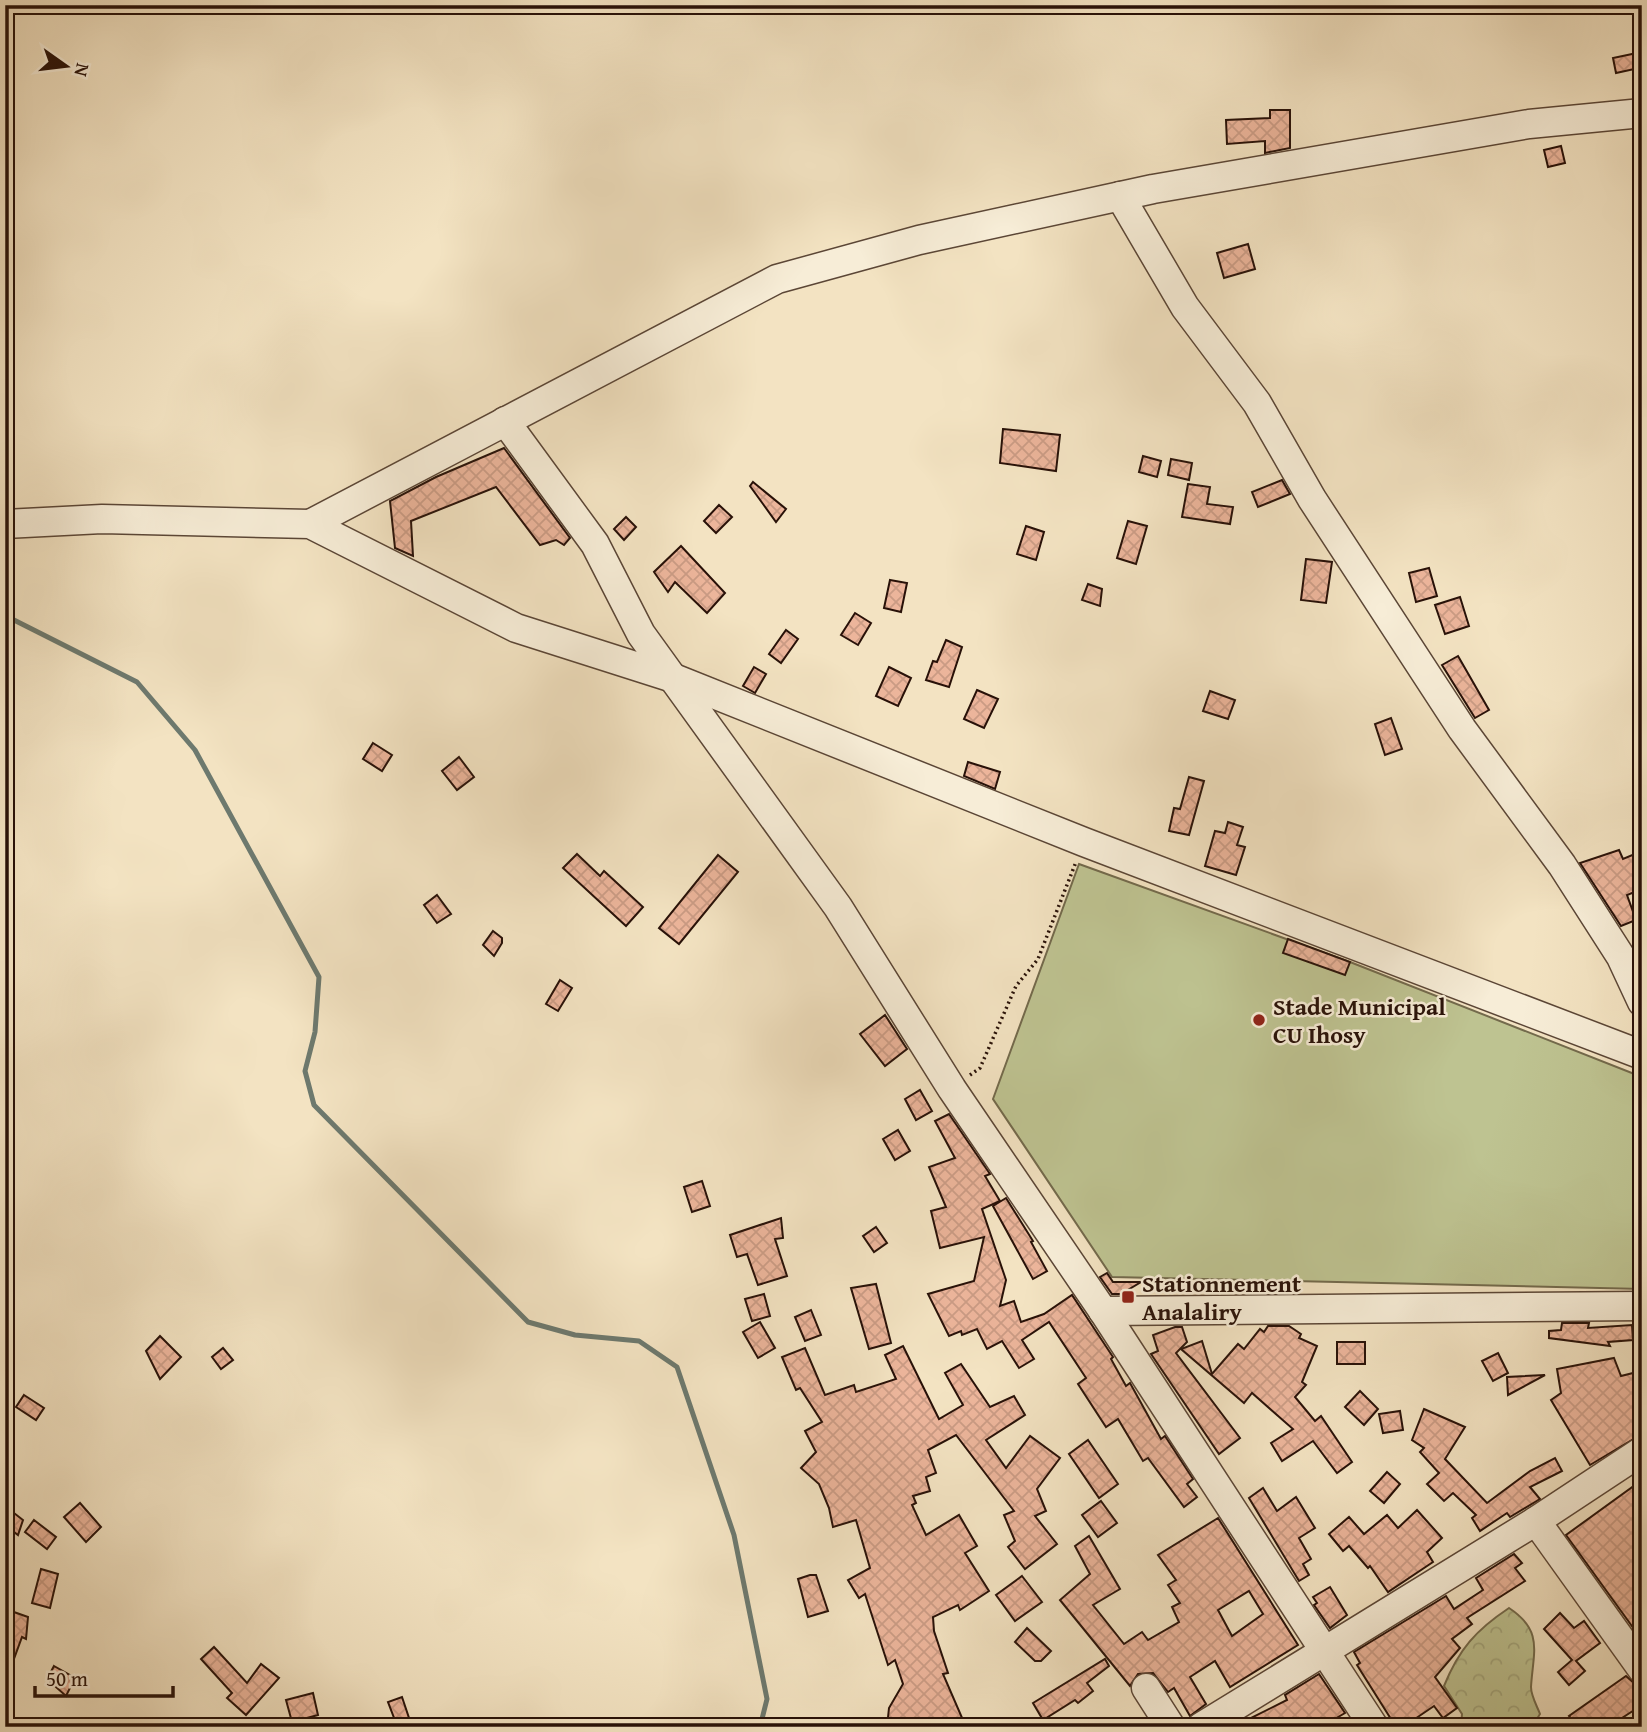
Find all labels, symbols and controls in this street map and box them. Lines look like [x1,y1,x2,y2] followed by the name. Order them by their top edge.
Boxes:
[32,32,102,102] north arrow
[67,61,98,80] text: N
[1273,989,1446,1052] place label: Stade Municipal CU Ihosy
[1251,1012,1267,1028] marker: Stade Municipal CU Ihosy
[1142,1266,1301,1329] place label: Stationnement Analaliry
[1120,1289,1136,1305] marker: Stationnement Analaliry
[35,1655,173,1699] scale bar
[46,1663,88,1694] text: 50 m

